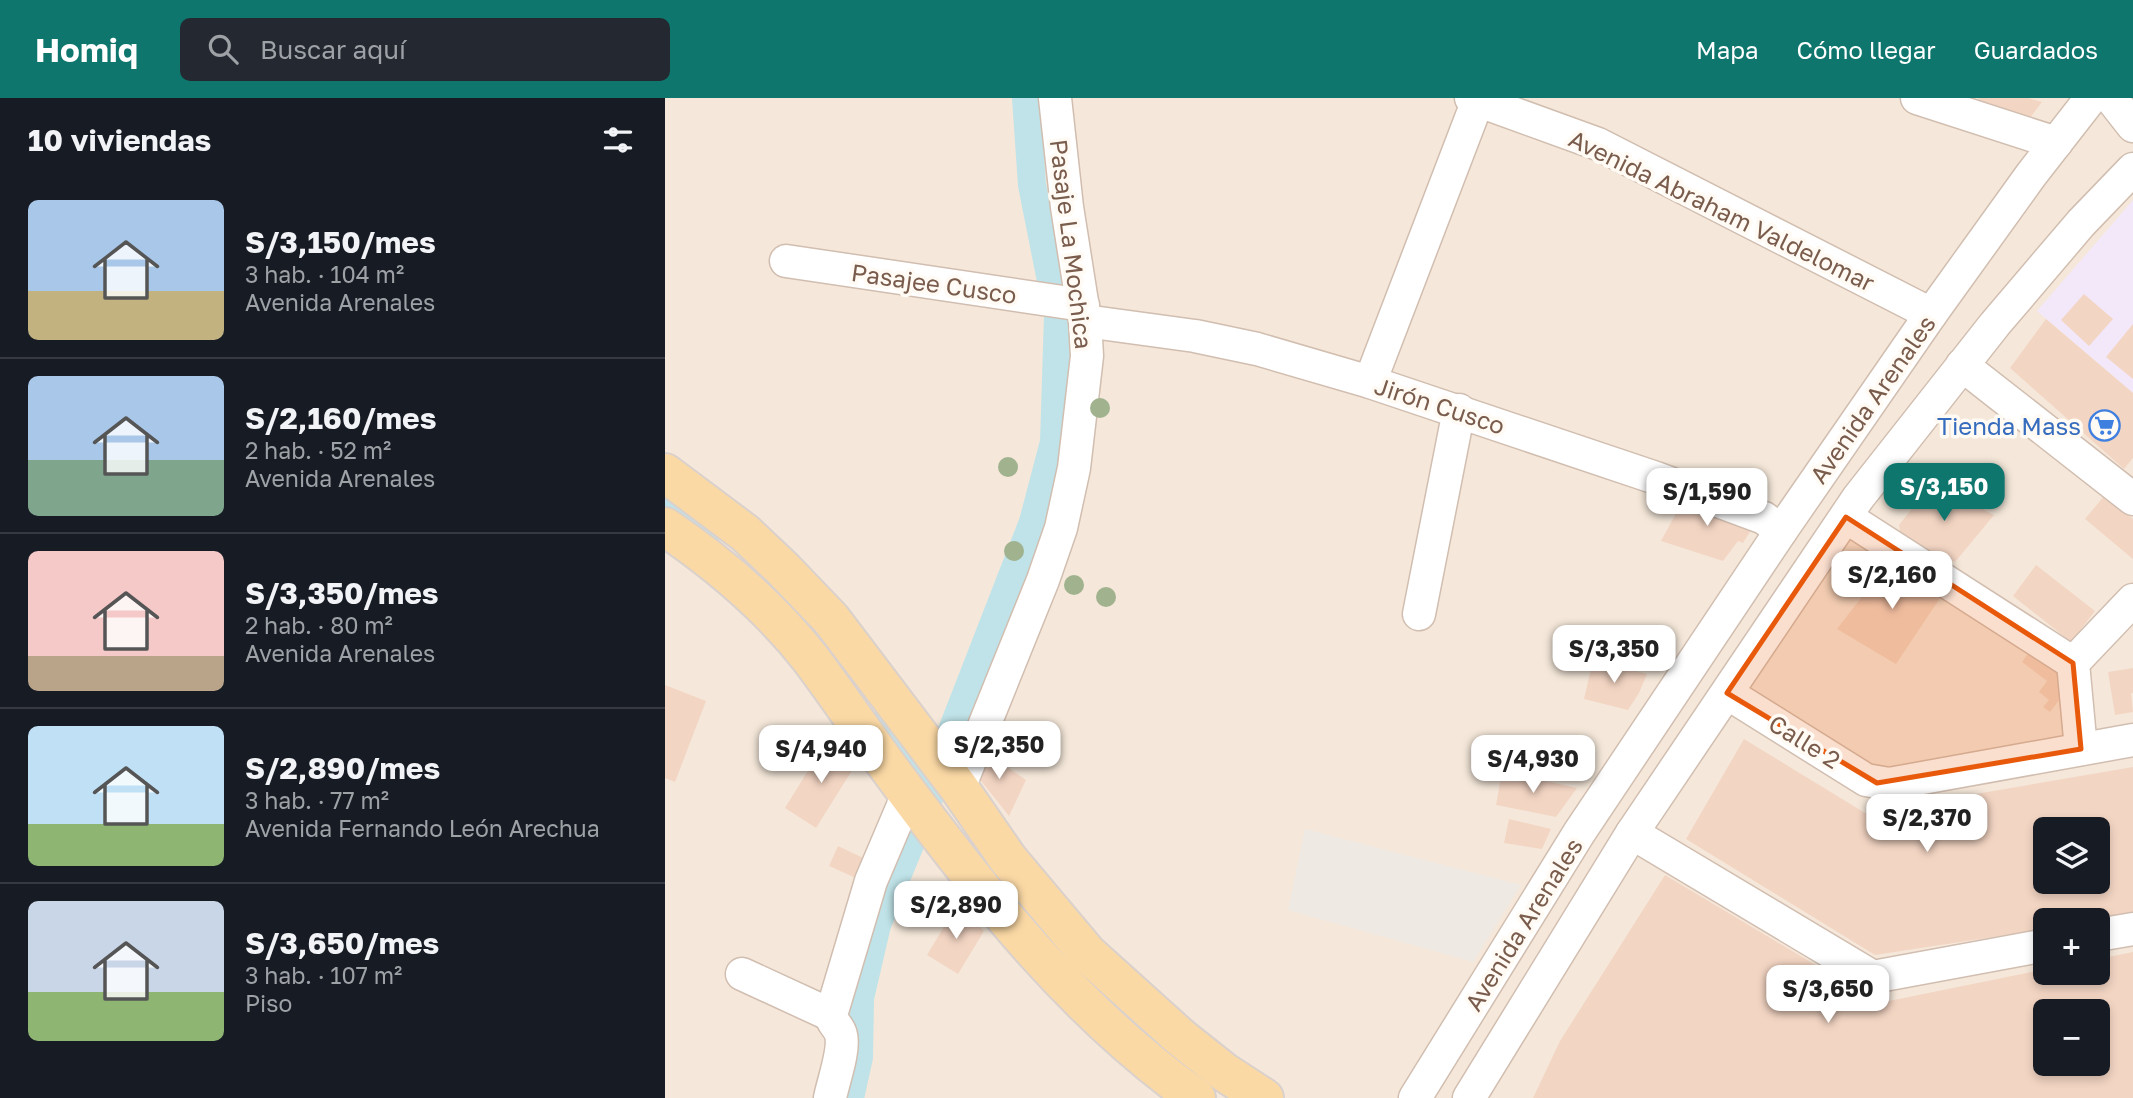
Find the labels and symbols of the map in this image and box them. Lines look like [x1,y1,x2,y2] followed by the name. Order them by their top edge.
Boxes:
[1564,123,1880,297] street label: Avenida Abraham Valdelomar
[1045,137,1099,351] street label: Pasaje La Mochica
[849,257,1019,309] street label: Pasajee Cusco
[1803,309,1941,489] street label: Avenida Arenales
[1371,370,1509,440] street label: Jirón Cusco
[2087,408,2121,442] supermarket icon: Tienda Mass
[1937,411,2081,440] place label: Tienda Mass
[1879,464,2009,523] pin: S/3,150
[1642,468,1772,528] pin: S/1,590
[1827,552,1957,611] pin: S/2,160
[1549,626,1679,685] pin: S/3,350
[1764,708,1846,774] street label: Calle 2
[934,722,1064,781] pin: S/2,350
[756,726,886,785] pin: S/4,940
[1468,736,1598,795] pin: S/4,930
[1862,794,1992,854] pin: S/2,370
[1458,832,1588,1016] street label: Avenida Arenales
[891,882,1021,941] pin: S/2,890
[1763,965,1893,1025] pin: S/3,650

